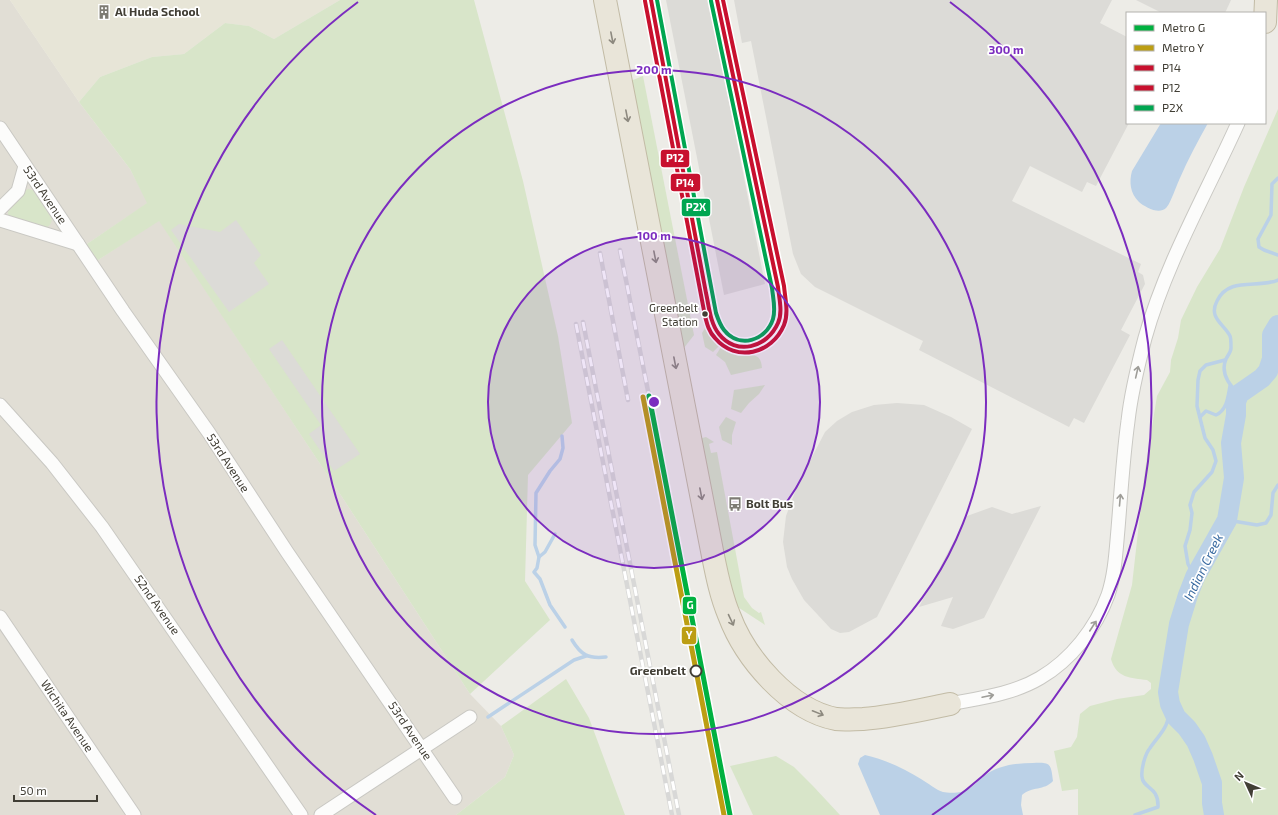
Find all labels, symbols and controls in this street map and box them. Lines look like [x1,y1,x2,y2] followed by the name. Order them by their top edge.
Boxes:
[96,4,112,20] building icon: Al Huda School
[115,4,200,18] place label: Al Huda School
[1126,12,1266,124] legend
[1162,20,1205,34] text: Metro G
[609,31,617,44] one-way arrow
[1162,40,1204,54] text: Metro Y
[988,42,1024,56] text: 300 m
[1162,60,1181,74] text: P14
[636,62,672,76] text: 200 m
[1162,80,1181,94] text: P12
[1162,100,1184,114] text: P2X
[624,109,632,122] one-way arrow
[660,149,690,168] line badge: P12
[666,151,684,164] text: P12
[21,163,70,226] street label: 53rd Avenue
[670,173,701,192] line badge: P14
[676,176,694,189] text: P14
[681,198,711,217] line badge: P2X
[686,200,706,213] text: P2X
[637,228,671,242] text: 100 m
[651,250,659,263] one-way arrow
[649,301,698,328] place label: Greenbelt Station
[700,309,710,319] marker: Greenbelt Station
[672,356,680,369] one-way arrow
[1133,365,1141,378] one-way arrow
[647,395,661,409] centre of rings
[205,430,253,494] street label: 53rd Avenue
[697,487,705,500] one-way arrow
[1117,494,1124,507] one-way arrow
[727,496,743,512] bus stop icon: Bolt Bus
[746,496,793,510] place label: Bolt Bus
[1180,531,1226,603] water label: Indian Creek
[132,572,184,637] street label: 52nd Avenue
[682,596,697,615] line badge: G
[686,598,694,611] text: G
[728,614,735,626] one-way arrow
[1089,620,1097,632] one-way arrow
[681,626,697,645] line badge: Y
[686,628,693,641] text: Y
[630,663,686,677] place label: Greenbelt
[689,664,703,678] marker: Greenbelt
[39,677,97,754] street label: Wichita Avenue
[981,692,994,700] one-way arrow
[386,699,435,762] street label: 53rd Avenue
[811,709,823,717] one-way arrow
[1226,763,1266,803] north arrow
[1231,768,1246,783] text: N
[14,777,97,803] scale bar
[20,783,47,797] text: 50 m

